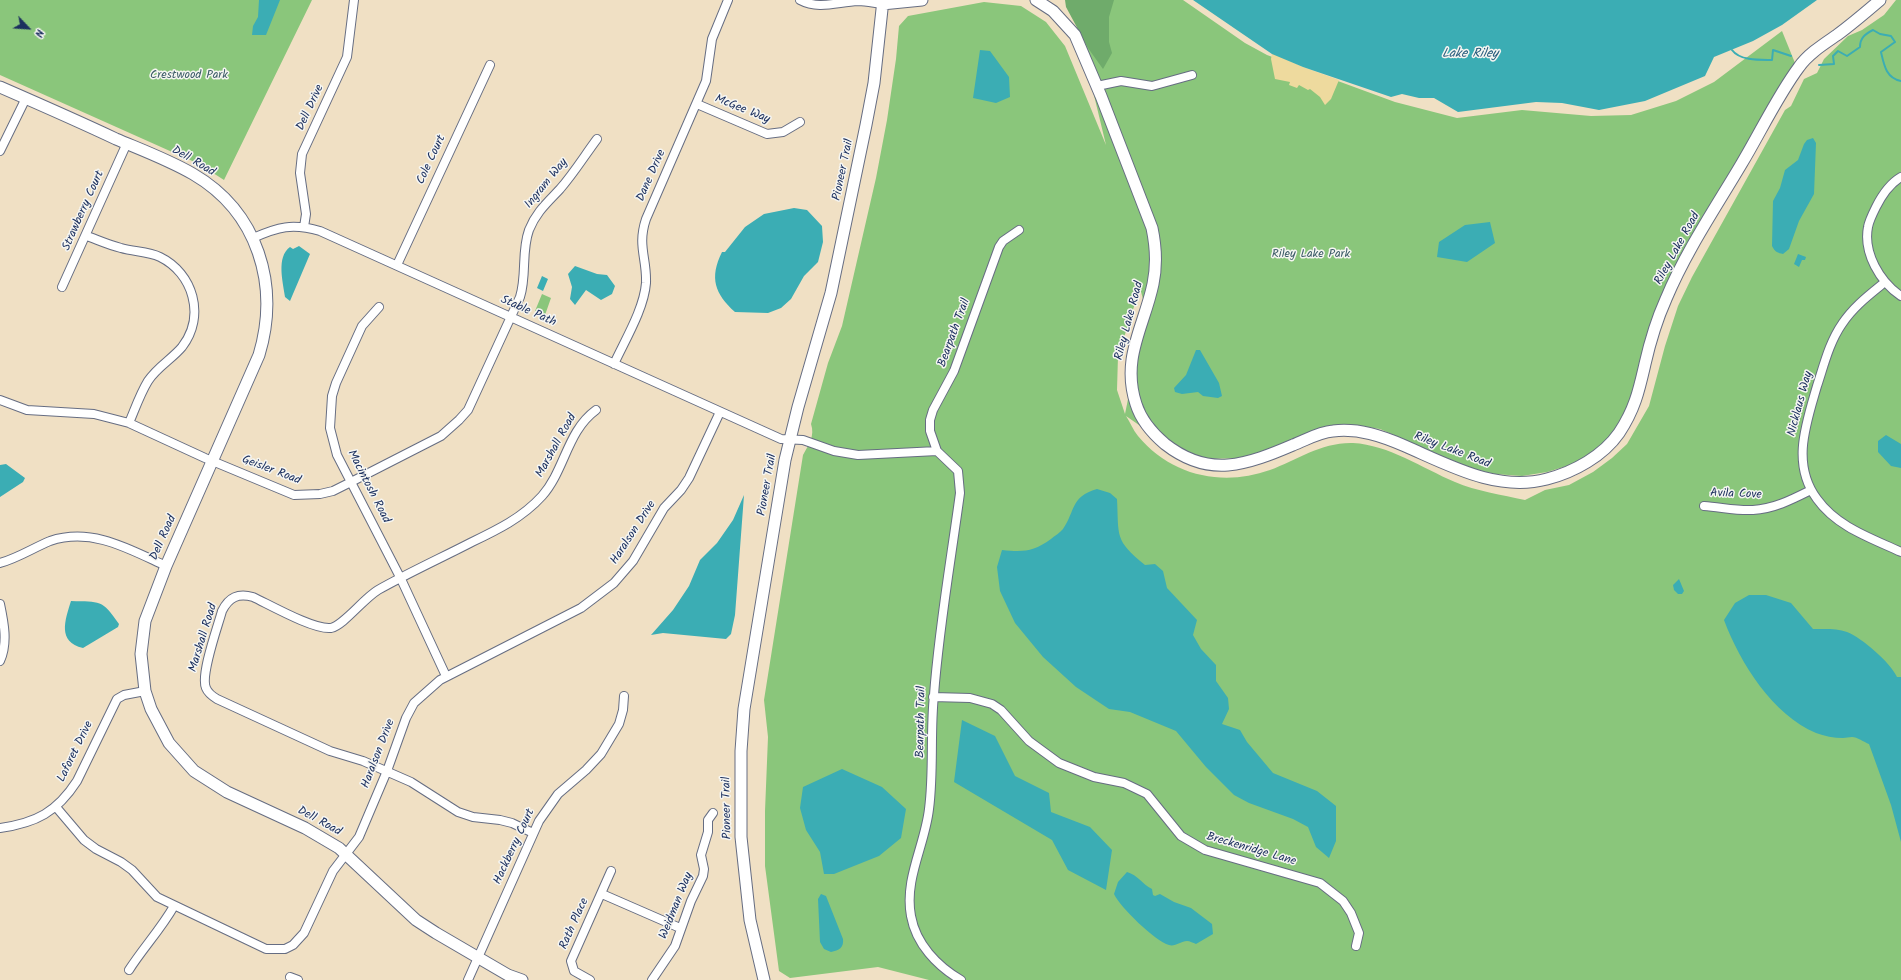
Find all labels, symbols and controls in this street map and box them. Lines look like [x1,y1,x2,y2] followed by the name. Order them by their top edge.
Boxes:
[8,8,48,48] north arrow
[29,26,49,40] text: N
[1442,47,1498,63] water label: Lake Riley
[150,69,228,83] park label: Crestwood Park
[294,83,328,133] street label: Dell Drive
[712,92,772,128] street label: McGee Way
[414,133,450,187] street label: Cole Court
[830,138,858,202] street label: Pioneer Trail
[169,144,217,180] street label: Dell Road
[634,148,670,204] street label: Dane Drive
[522,156,572,212] street label: Ingram Way
[60,169,108,253] street label: Strawberry Court
[1652,210,1704,288] street label: Riley Lake Road
[1272,248,1350,262] park label: Riley Lake Park
[1113,280,1147,362] street label: Riley Lake Road
[498,293,558,331] street label: Stable Path
[936,297,974,369] street label: Bearpath Trail
[1785,370,1817,438] street label: Nicklaus Way
[533,411,581,481] street label: Marshall Road
[1412,430,1492,472] street label: Riley Lake Road
[343,448,393,526] street label: Macintosh Road
[240,453,302,489] street label: Geisler Road
[755,453,781,517] street label: Pioneer Trail
[1710,487,1762,503] street label: Avila Cove
[608,498,660,568] street label: Haralson Drive
[148,513,180,563] street label: Dell Road
[187,602,221,674] street label: Marshall Road
[914,686,930,758] street label: Bearpath Trail
[359,717,399,791] street label: Haralson Drive
[55,719,97,785] street label: Laforet Drive
[720,777,736,839] street label: Pioneer Trail
[295,804,343,840] street label: Dell Road
[491,807,539,887] street label: Hackberry Court
[1205,830,1297,870] street label: Breckenridge Lane
[657,871,697,941] street label: Weidman Way
[557,896,593,952] street label: Rath Place

